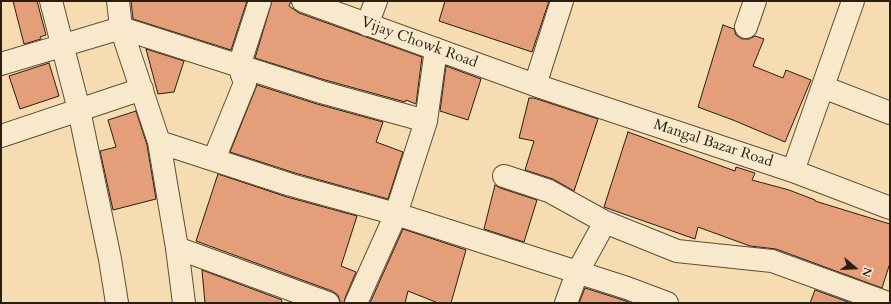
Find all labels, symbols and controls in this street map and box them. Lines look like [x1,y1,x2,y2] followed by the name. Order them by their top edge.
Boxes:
[358,14,480,72] street label: Vijay Chowk Road
[651,116,775,172] street label: Mangal Bazar Road
[835,248,875,288] north arrow
[858,265,875,279] text: N

